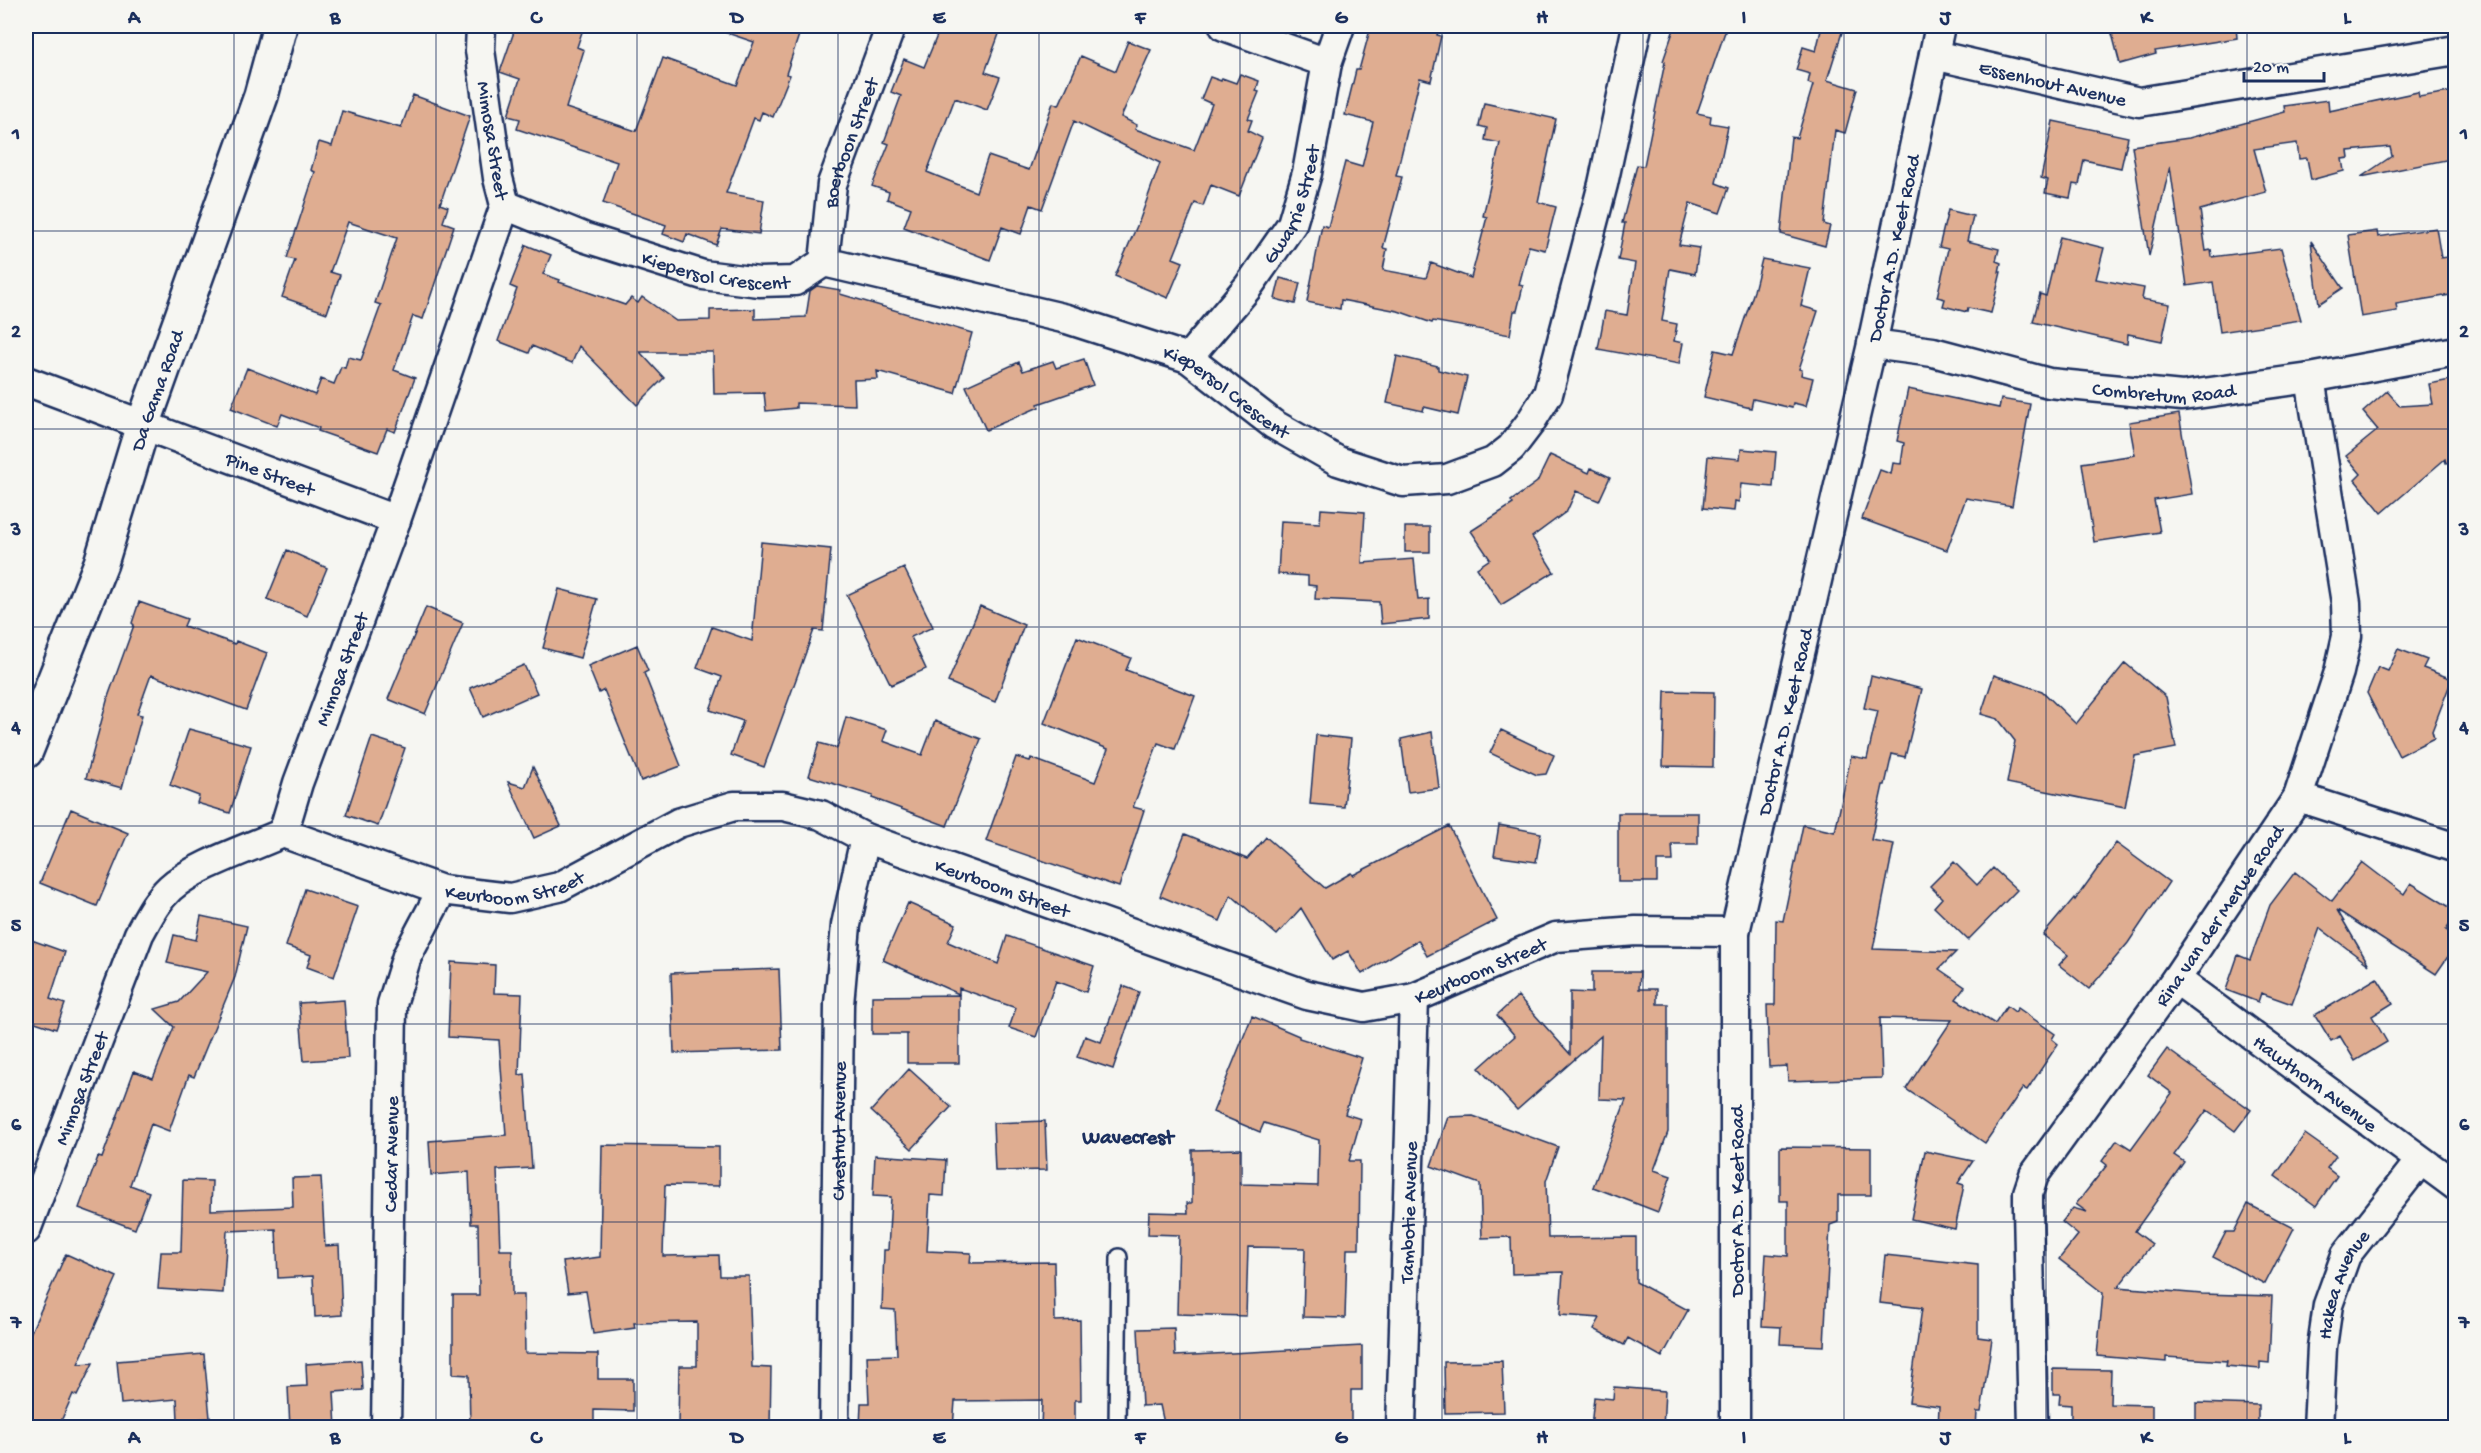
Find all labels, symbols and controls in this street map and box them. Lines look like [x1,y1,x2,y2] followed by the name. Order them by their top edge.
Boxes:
[127,8,142,31] text: A
[329,8,341,31] text: B
[530,8,544,31] text: C
[728,8,744,31] text: D
[933,8,947,31] text: E
[1134,8,1147,31] text: F
[1335,8,1349,31] text: G
[1536,8,1548,31] text: H
[1742,8,1747,31] text: I
[1939,8,1952,31] text: J
[2139,8,2154,31] text: K
[2343,8,2352,31] text: L
[2244,45,2324,83] scale bar
[1976,58,2129,114] street label: Essenhout Avenue
[2253,58,2289,79] text: 20 m
[821,74,886,210] street label: Boerboon Street
[470,80,512,203] street label: Mimosa Street
[11,124,20,147] text: 1
[2459,124,2468,147] text: 1
[1260,142,1327,269] street label: Gwarrie Street
[1864,151,1928,346] street label: Doctor A.D. Keet Road
[638,248,792,297] street label: Kiepersol Crescent
[11,322,21,345] text: 2
[2459,322,2469,345] text: 2
[127,326,192,456] street label: Da Gama Road
[1159,343,1294,447] street label: Kiepersol Crescent
[2091,379,2239,411] street label: Combretum Road
[220,449,319,504] street label: Pine Street
[10,520,21,543] text: 3
[2458,520,2469,543] text: 3
[312,608,376,730] street label: Mimosa Street
[1754,625,1821,820] street label: Doctor A.D. Keet Road
[10,718,21,741] text: 4
[2458,718,2469,741] text: 4
[2152,820,2292,1012] street label: Rina van der Merwe Road
[931,856,1074,925] street label: Keurboom Street
[444,867,591,913] street label: Keurboom Street
[11,916,22,939] text: 5
[2459,916,2470,939] text: 5
[1412,934,1553,1011] street label: Keurboom Street
[51,1028,116,1149] street label: Mimosa Street
[2247,1032,2381,1139] street label: Hawthorn Avenue
[829,1061,853,1201] street label: Chestnut Avenue
[381,1095,406,1212] street label: Cedar Avenue
[1728,1103,1751,1298] street label: Doctor A.D. Keet Road
[11,1115,22,1138] text: 6
[2459,1115,2470,1138] text: 6
[1081,1127,1176,1152] district label: Wavecrest
[1397,1140,1425,1284] street label: Tambotie Avenue
[2315,1226,2377,1341] street label: Hakea Avenue
[10,1313,23,1336] text: 7
[2458,1313,2471,1336] text: 7
[127,1428,142,1451] text: A
[329,1428,341,1451] text: B
[530,1428,544,1451] text: C
[728,1428,744,1451] text: D
[933,1428,947,1451] text: E
[1134,1428,1147,1451] text: F
[1335,1428,1349,1451] text: G
[1536,1428,1548,1451] text: H
[1742,1428,1747,1451] text: I
[1939,1428,1952,1451] text: J
[2139,1428,2154,1451] text: K
[2343,1428,2352,1451] text: L

